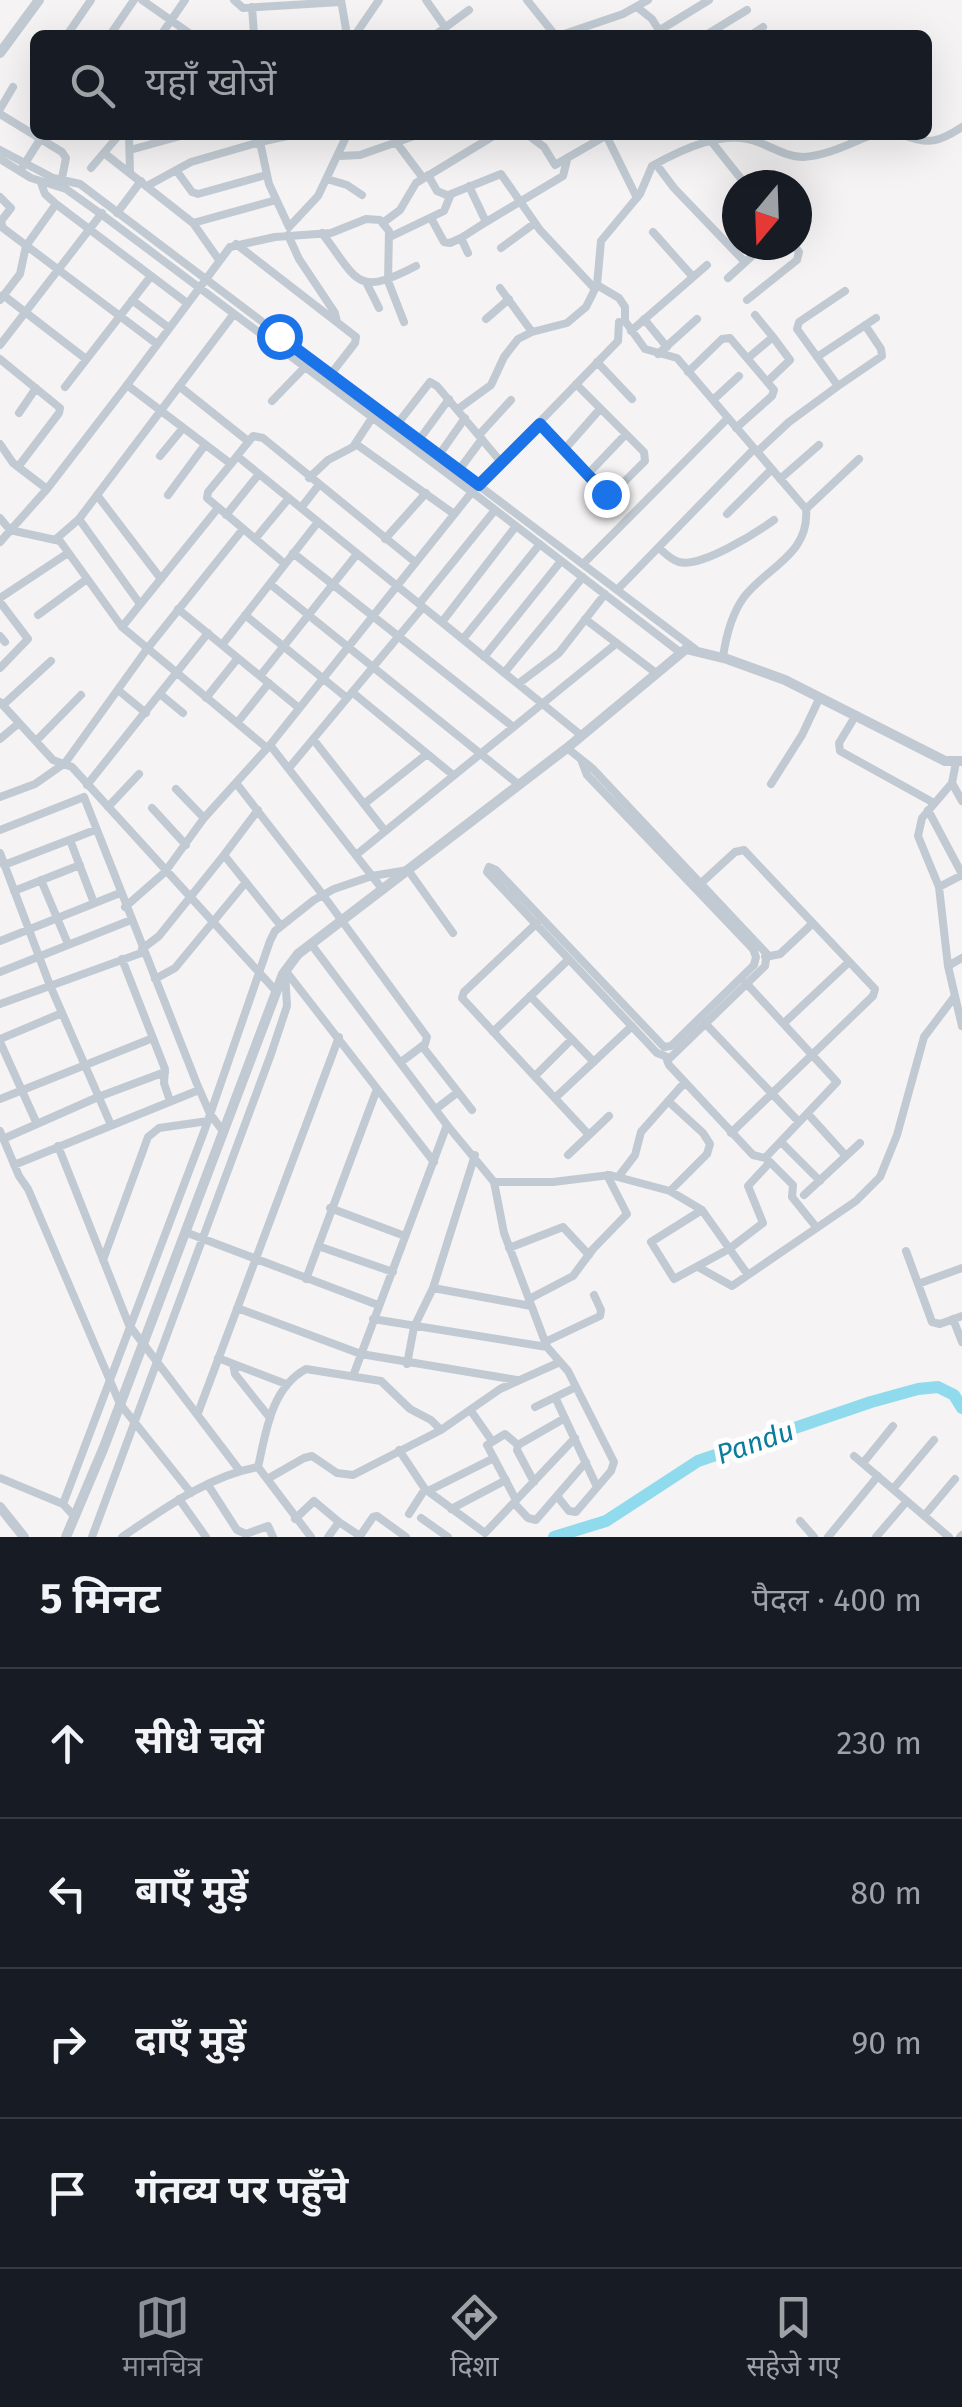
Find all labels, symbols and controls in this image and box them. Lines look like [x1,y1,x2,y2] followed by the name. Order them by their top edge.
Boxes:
[30,30,932,140] search box
[65,58,120,113] icon: search
[145,59,276,105] text: यहाँ खोजें
[722,170,812,260] north arrow
[257,314,303,360] route start
[584,472,630,518] route end
[712,1414,798,1471] water label: Pandu
[40,1574,161,1624] text: 5 मिनट
[752,1581,922,1619] text: पैदल · 400 m
[40,1716,95,1771] icon: ahead
[135,1717,264,1763] text: सीधे चलें
[837,1724,922,1762] text: 230 m
[40,1866,95,1921] icon: left
[135,1867,248,1913] text: बाएँ मुड़ें
[851,1874,922,1912] text: 80 m
[40,2016,95,2071] icon: right
[135,2017,246,2063] text: दाएँ मुड़ें
[851,2024,922,2062] text: 90 m
[40,2166,95,2221] icon: arrive
[135,2167,348,2213] text: गंतव्य पर पहुँचे
[122,2290,202,2387] tab: मानचित्र
[447,2290,502,2387] tab: दिशा
[746,2290,840,2387] tab: सहेजे गए

